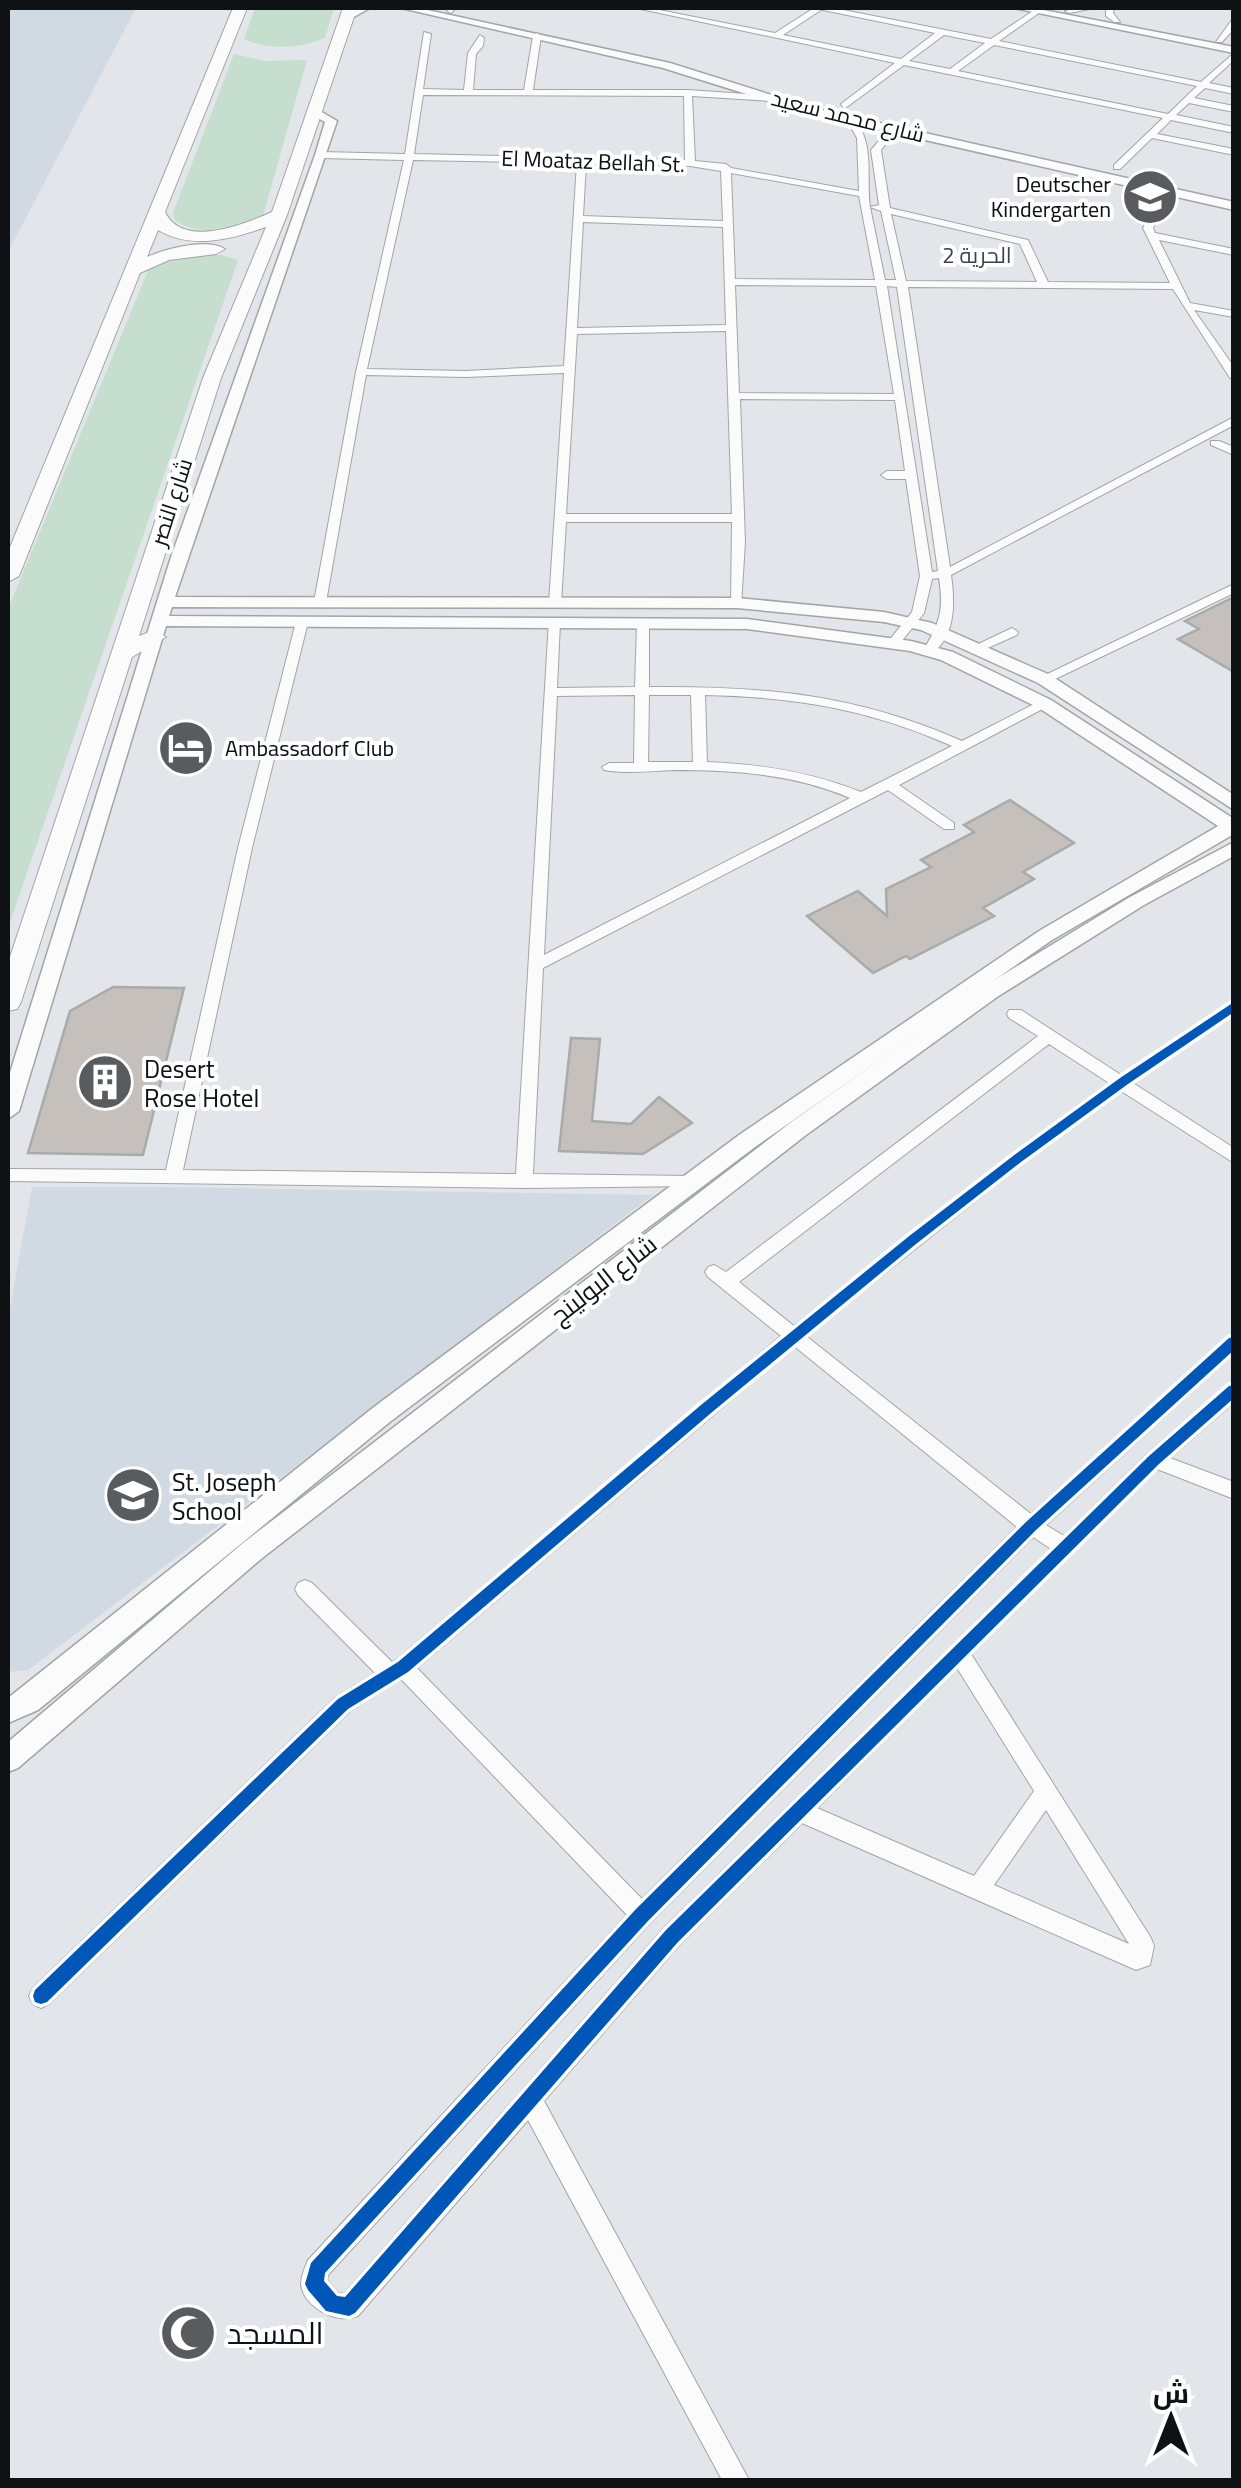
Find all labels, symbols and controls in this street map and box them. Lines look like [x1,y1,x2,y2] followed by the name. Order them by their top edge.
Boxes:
[767,77,929,155] street label: شارع محمد سعيد
[501,137,685,185] street label: El Moataz Bellah St.
[991,163,1111,230] place label: Deutscher Kindergarten
[1120,167,1180,227] school or university icon: Deutscher Kindergarten
[942,234,1012,276] district label: الحرية 2
[136,452,205,553] street label: شارع النصر
[156,718,216,778] hotel icon: Ambassadorf Club
[225,727,394,769] place label: Ambassadorf Club
[144,1045,259,1121] place label: Desert Rose Hotel
[75,1052,135,1112] building icon: Desert Rose Hotel
[539,1222,667,1336] street label: شارع البولينج
[172,1458,276,1534] place label: St. Joseph School
[103,1465,163,1525] school or university icon: St. Joseph School
[158,2303,218,2363] mosque icon: المسجد
[227,2305,324,2361] place label: المسجد
[1153,2367,1189,2419] text: ش
[1121,2368,1221,2468] north arrow

